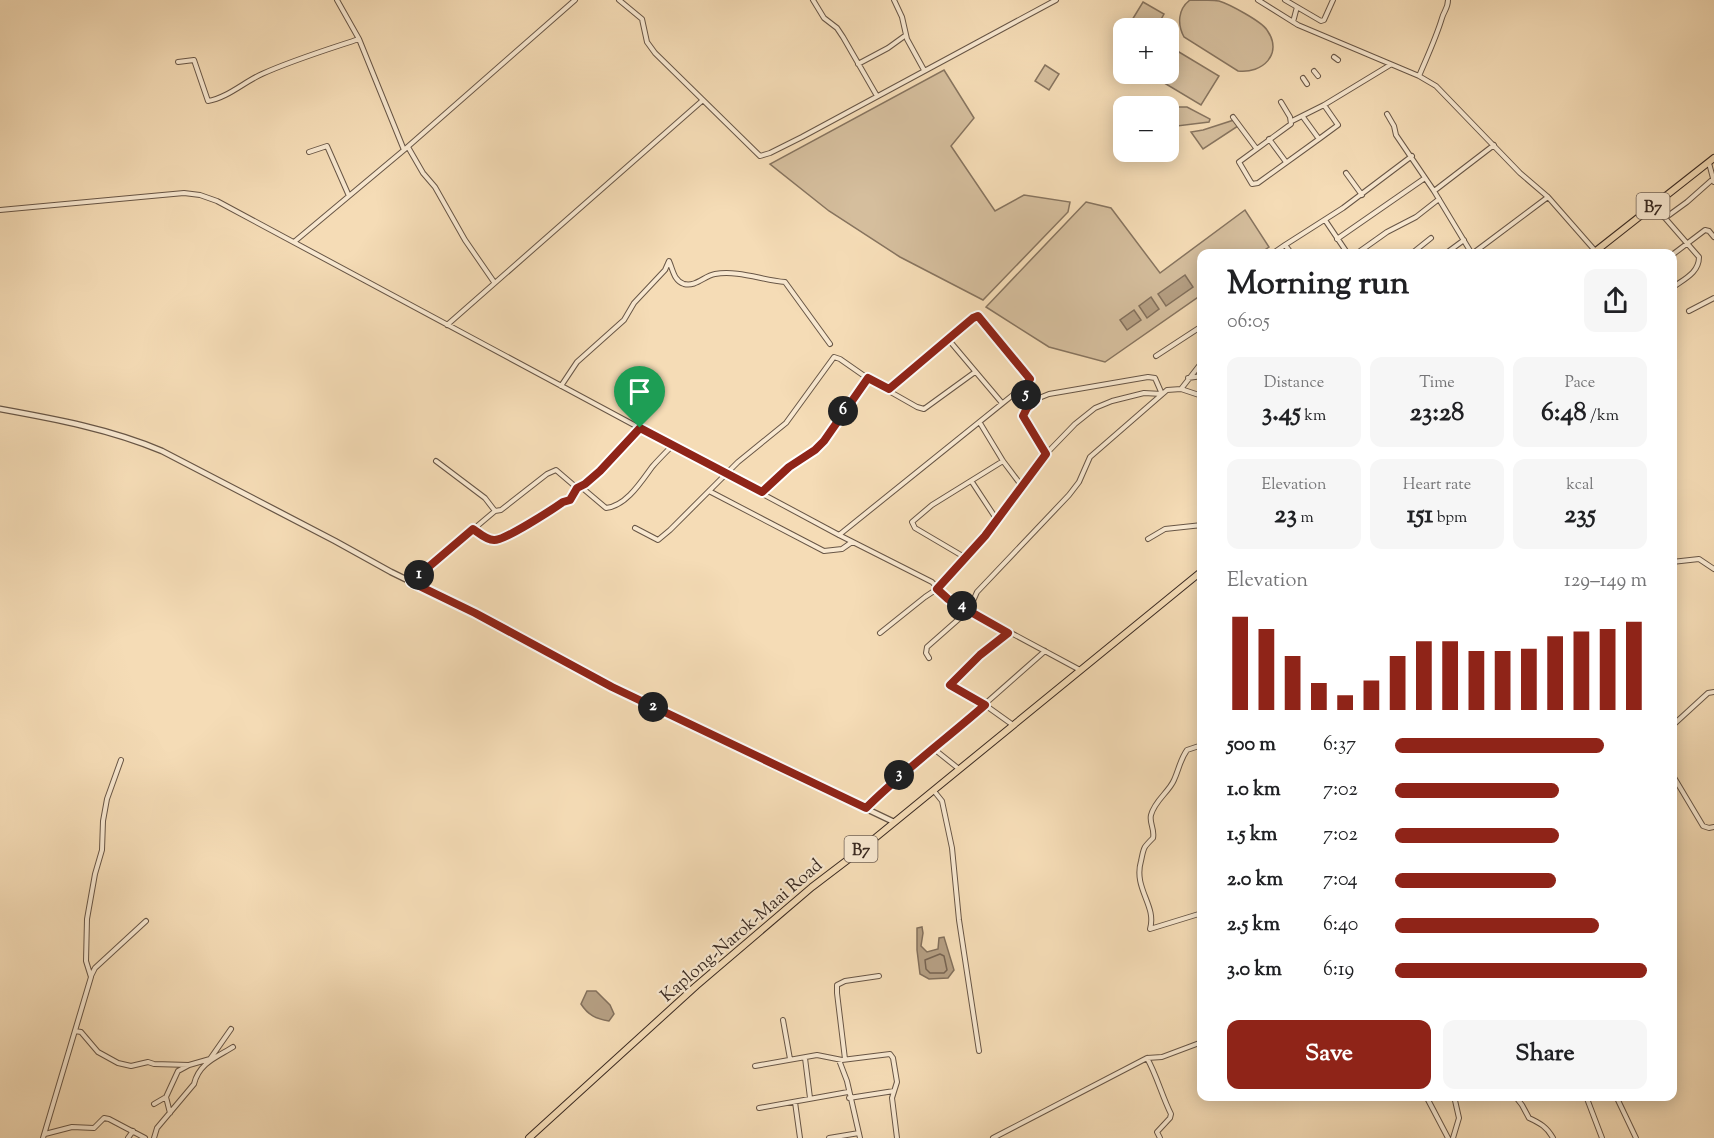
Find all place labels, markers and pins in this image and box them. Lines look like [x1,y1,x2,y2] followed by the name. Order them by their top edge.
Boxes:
[614,366,665,428] pin
[1011,380,1041,410] pin: 5
[828,396,858,426] pin: 6
[404,560,434,590] pin: 1
[947,591,977,621] pin: 4
[638,692,668,722] pin: 2
[884,760,914,790] pin: 3

